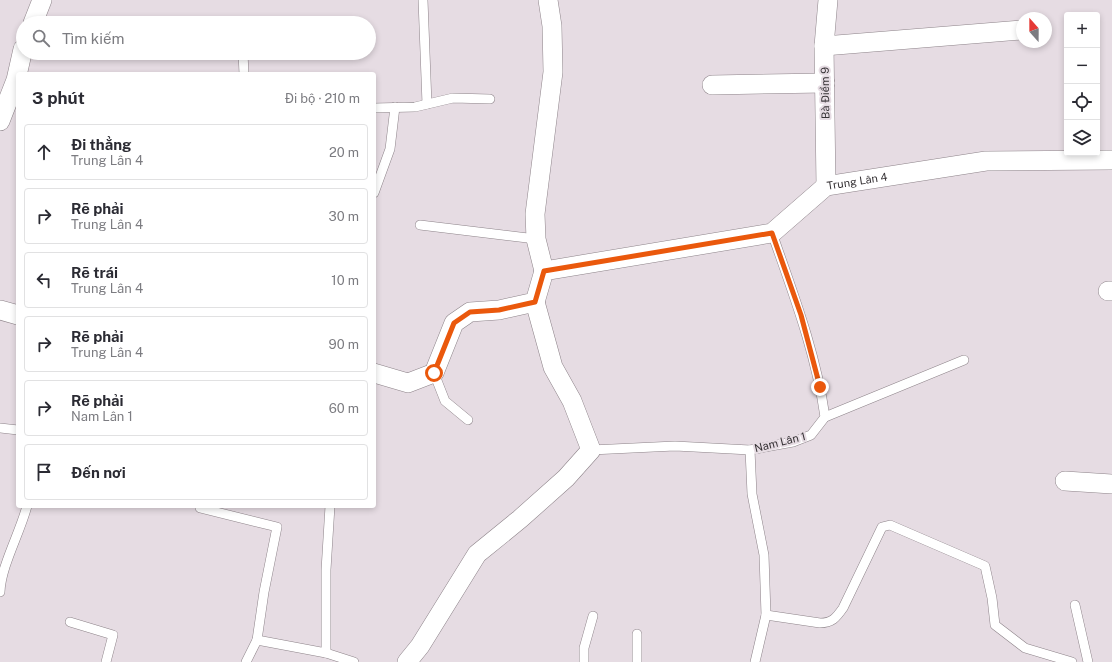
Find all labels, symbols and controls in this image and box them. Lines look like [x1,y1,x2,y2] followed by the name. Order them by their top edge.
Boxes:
[1016,12,1052,48] north arrow
[1064,12,1100,156] map controls
[1064,12,1100,48] button: +
[16,16,376,60] search box
[30,27,52,49] icon: search
[62,30,124,47] text: Tìm kiếm
[1064,48,1100,84] button: −
[819,67,831,119] street label: Bà Điểm 9
[1064,84,1100,120] button: locate
[32,88,85,108] text: 3 phút
[285,91,360,106] text: Đi bộ · 210 m
[1064,120,1100,156] button: layers
[71,136,132,153] text: Đi thẳng
[33,141,55,163] icon: ahead
[329,145,359,160] text: 20 m
[71,153,143,168] text: Trung Lân 4
[826,170,888,192] street label: Trung Lân 4
[71,200,124,217] text: Rẽ phải
[33,205,55,227] icon: right
[329,209,359,224] text: 30 m
[71,217,143,232] text: Trung Lân 4
[71,264,118,281] text: Rẽ trái
[33,269,55,291] icon: left
[331,273,359,288] text: 10 m
[71,281,143,296] text: Trung Lân 4
[71,328,124,345] text: Rẽ phải
[33,333,55,355] icon: right
[329,337,359,352] text: 90 m
[71,345,143,360] text: Trung Lân 4
[425,364,443,382] route start
[811,378,829,396] route end
[71,392,124,409] text: Rẽ phải
[33,397,55,419] icon: right
[329,401,359,416] text: 60 m
[71,409,133,424] text: Nam Lân 1
[753,430,807,454] street label: Nam Lân 1
[33,461,55,483] icon: arrive
[71,464,126,481] text: Đến nơi

